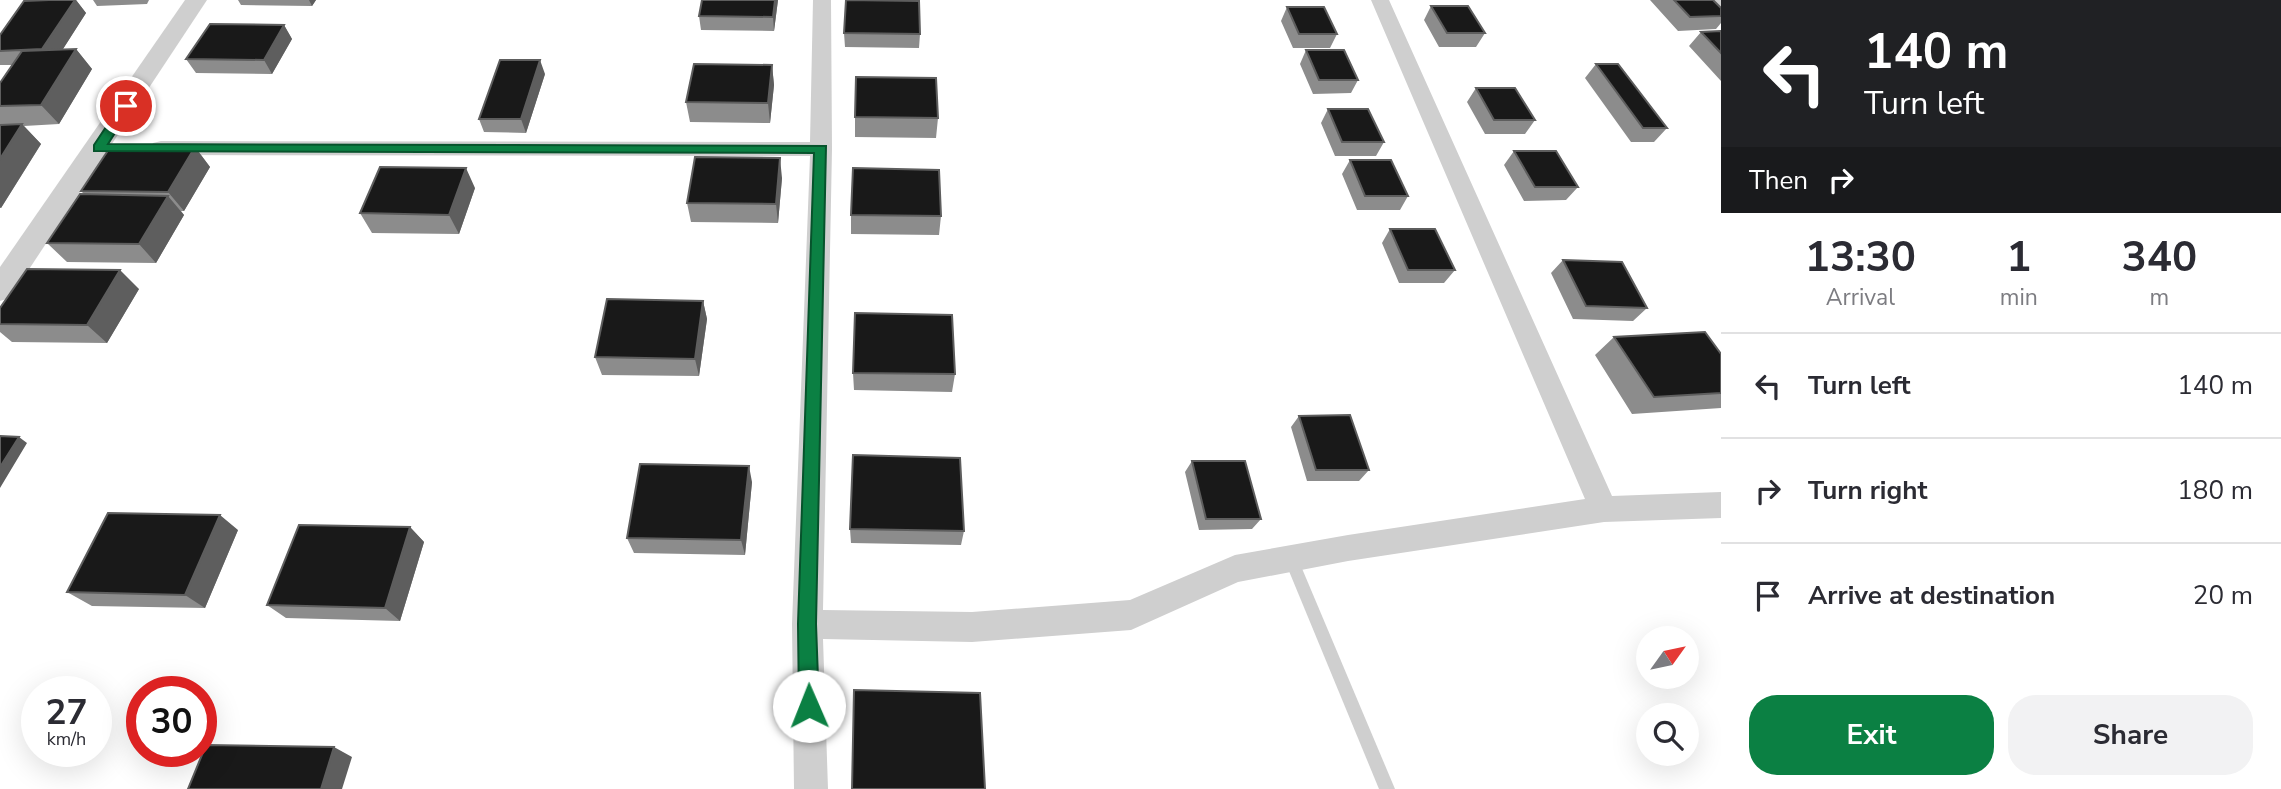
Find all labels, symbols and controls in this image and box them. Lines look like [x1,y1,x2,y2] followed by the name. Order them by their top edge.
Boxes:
[1864,18,2008,85] text: 140 m
[1749,28,1840,119] icon: left
[96,76,156,136] pin
[1864,82,1984,125] text: Turn left
[107,87,145,125] icon: arrive
[1822,161,1860,199] icon: right
[1749,163,1808,198] text: Then
[1805,229,1916,286] text: 13:30
[2006,229,2031,286] text: 1
[2122,229,2197,286] text: 340
[1826,282,1895,313] text: Arrival
[2000,282,2038,313] text: min
[2150,282,2169,313] text: m
[1749,367,1787,405] icon: left
[1808,368,1911,403] text: Turn left
[2177,368,2253,403] text: 140 m
[1749,472,1787,510] icon: right
[1808,473,1927,508] text: Turn right
[2177,473,2253,508] text: 180 m
[1749,577,1787,615] icon: arrive
[1808,578,2055,613] text: Arrive at destination
[2193,578,2253,613] text: 20 m
[1636,626,1699,690] north arrow
[1636,626,1699,766] map controls
[772,669,846,743] position arrow
[126,676,217,767] speed limit sign: 30
[45,689,88,736] text: 27
[1749,695,1994,775] button: Exit
[2008,695,2253,775] button: Share
[1636,703,1699,766] button: search
[47,727,86,751] text: km/h

